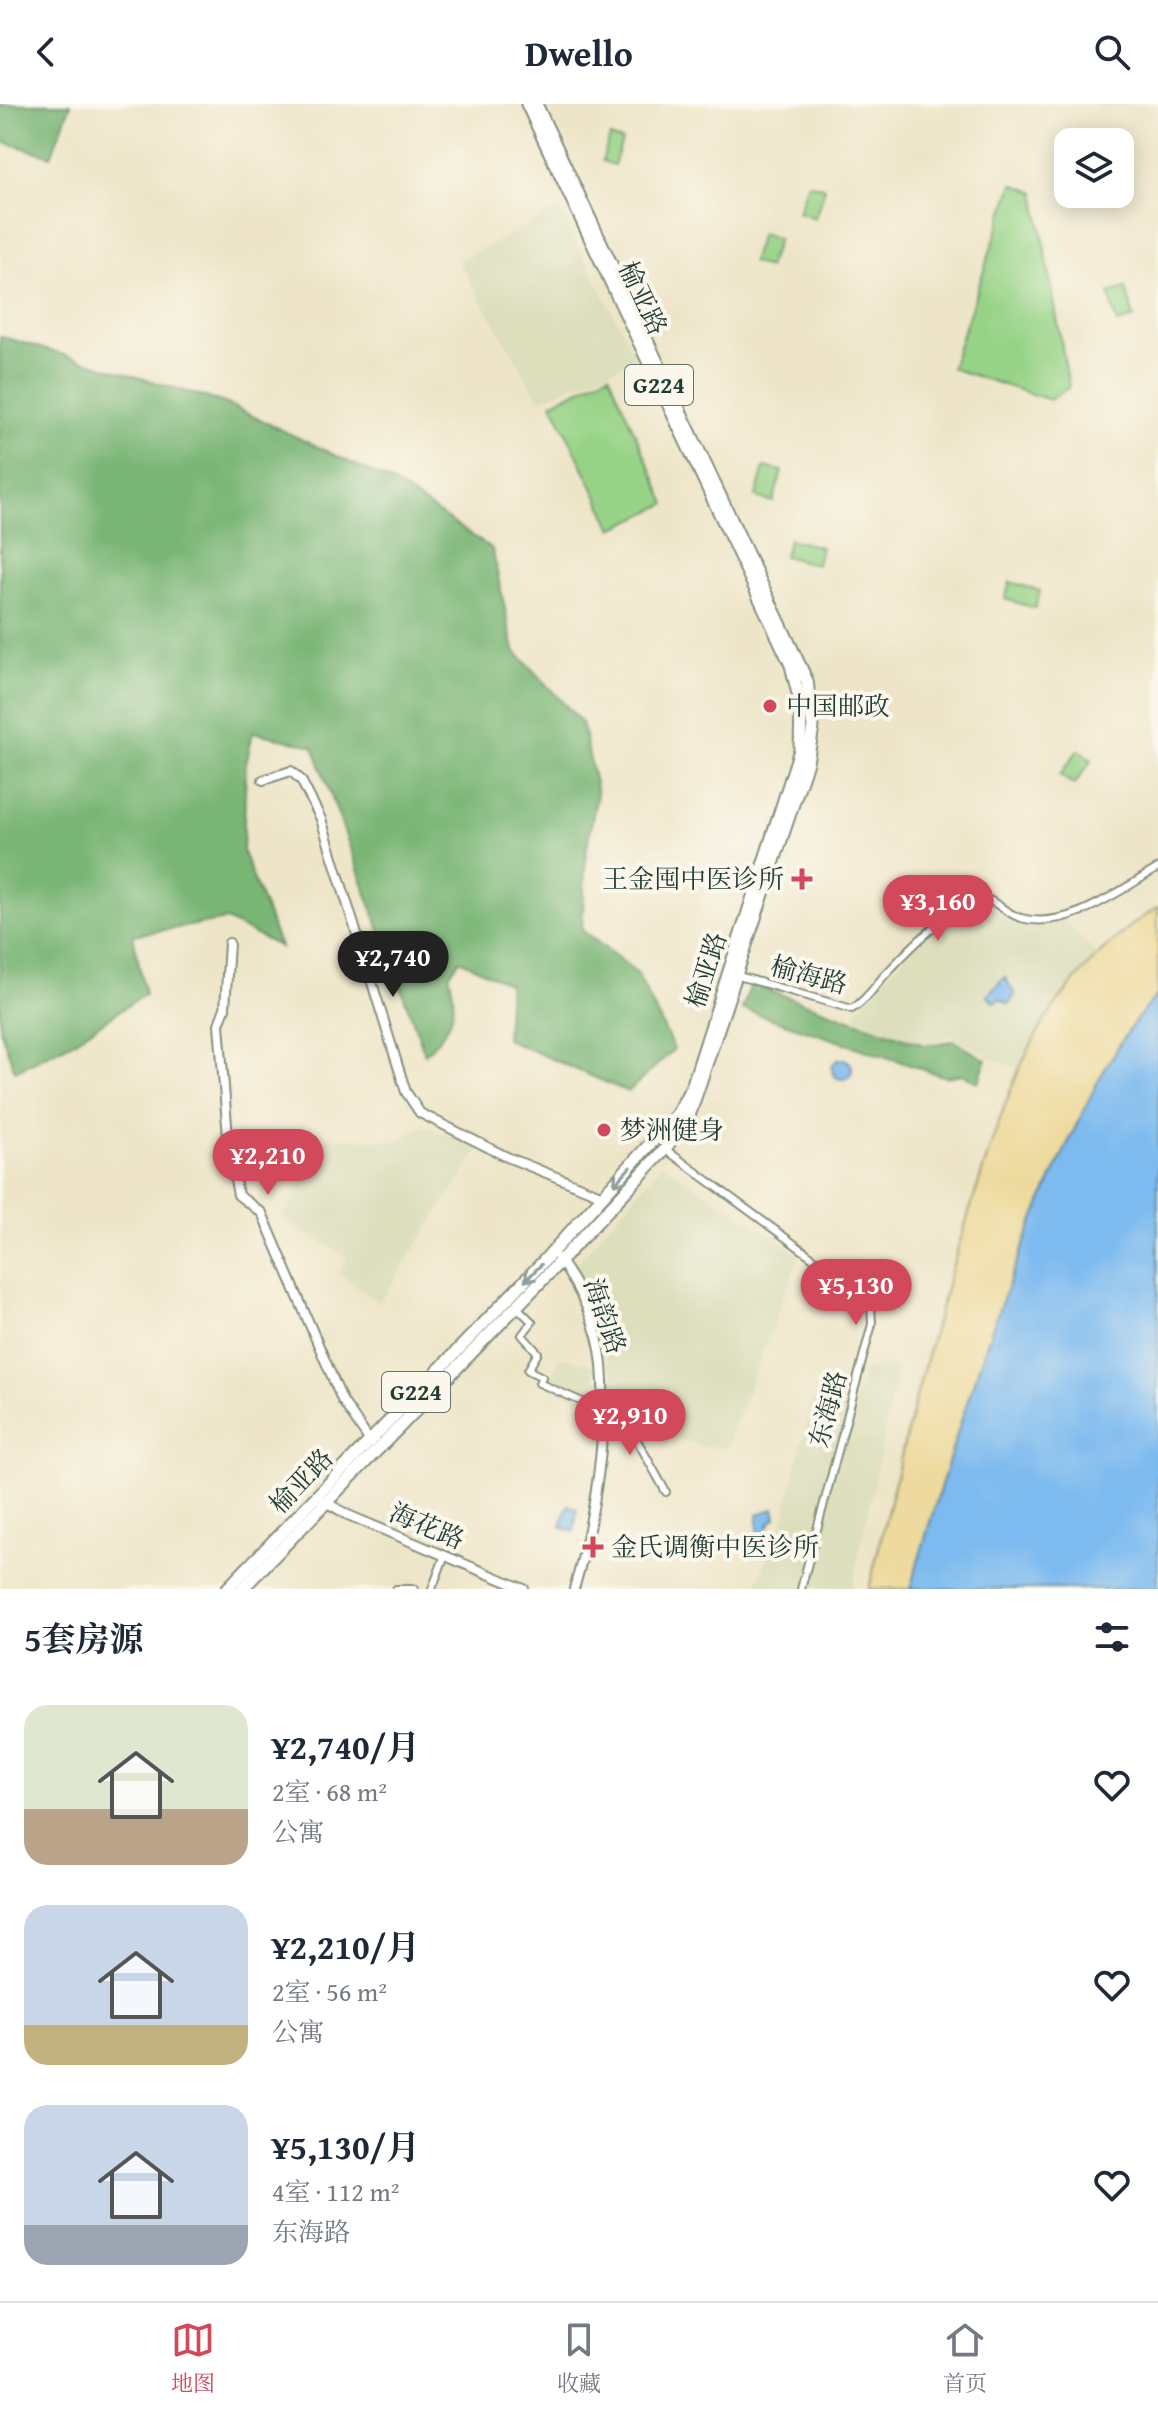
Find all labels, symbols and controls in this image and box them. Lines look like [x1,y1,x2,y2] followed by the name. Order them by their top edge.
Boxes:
[525,26,633,79] text: Dwello
[24,30,68,74] icon: back
[1090,30,1134,74] icon: search
[1054,128,1134,208] map controls
[1054,128,1134,208] button: layers
[609,254,678,341] street label: 榆亚路
[625,365,693,405] road number: G224
[786,686,890,725] place label: 中国邮政
[761,697,779,715] marker: 中国邮政
[602,859,784,898] place label: 王金囤中医诊所
[791,868,813,890] marker: 王金囤中医诊所
[873,875,1003,943] pin: ¥3,160
[901,881,975,920] text: ¥3,160
[675,927,736,1013] street label: 榆亚路
[328,931,458,999] pin: ¥2,740
[356,937,430,976] text: ¥2,740
[766,946,852,1003] street label: 榆海路
[620,1110,724,1149] place label: 梦洲健身
[595,1121,613,1139] marker: 梦洲健身
[203,1129,333,1197] pin: ¥2,210
[231,1135,305,1174] text: ¥2,210
[612,1166,631,1186] one-way arrow
[791,1259,921,1327] pin: ¥5,130
[523,1263,542,1283] one-way arrow
[819,1265,893,1304] text: ¥5,130
[574,1273,637,1359] street label: 海韵路
[799,1366,856,1452] street label: 东海路
[382,1372,450,1412] road number: G224
[565,1389,695,1457] pin: ¥2,910
[593,1395,667,1434] text: ¥2,910
[260,1439,342,1522] street label: 榆亚路
[384,1492,471,1559] street label: 海花路
[611,1527,819,1566] place label: 金氏调衡中医诊所
[582,1536,604,1558] marker: 金氏调衡中医诊所
[24,1614,144,1663] text: 5套房源
[1090,1615,1134,1659] icon: filters
[272,1722,420,1771] text: ¥2,740/月
[88,1737,184,1833] icon: home
[1090,1763,1134,1807] icon: heart
[272,1772,387,1811] text: 2室 · 68 m²
[272,1812,324,1851] text: 公寓
[272,1922,420,1971] text: ¥2,210/月
[88,1937,184,2033] icon: home
[1090,1963,1134,2007] icon: heart
[272,1972,387,2011] text: 2室 · 56 m²
[272,2012,324,2051] text: 公寓
[272,2122,420,2171] text: ¥5,130/月
[88,2137,184,2233] icon: home
[1090,2163,1134,2207] icon: heart
[272,2172,400,2211] text: 4室 · 112 m²
[272,2212,350,2251] text: 东海路
[171,2318,215,2399] tab: 地图
[557,2318,601,2399] tab: 收藏
[943,2318,987,2399] tab: 首页

